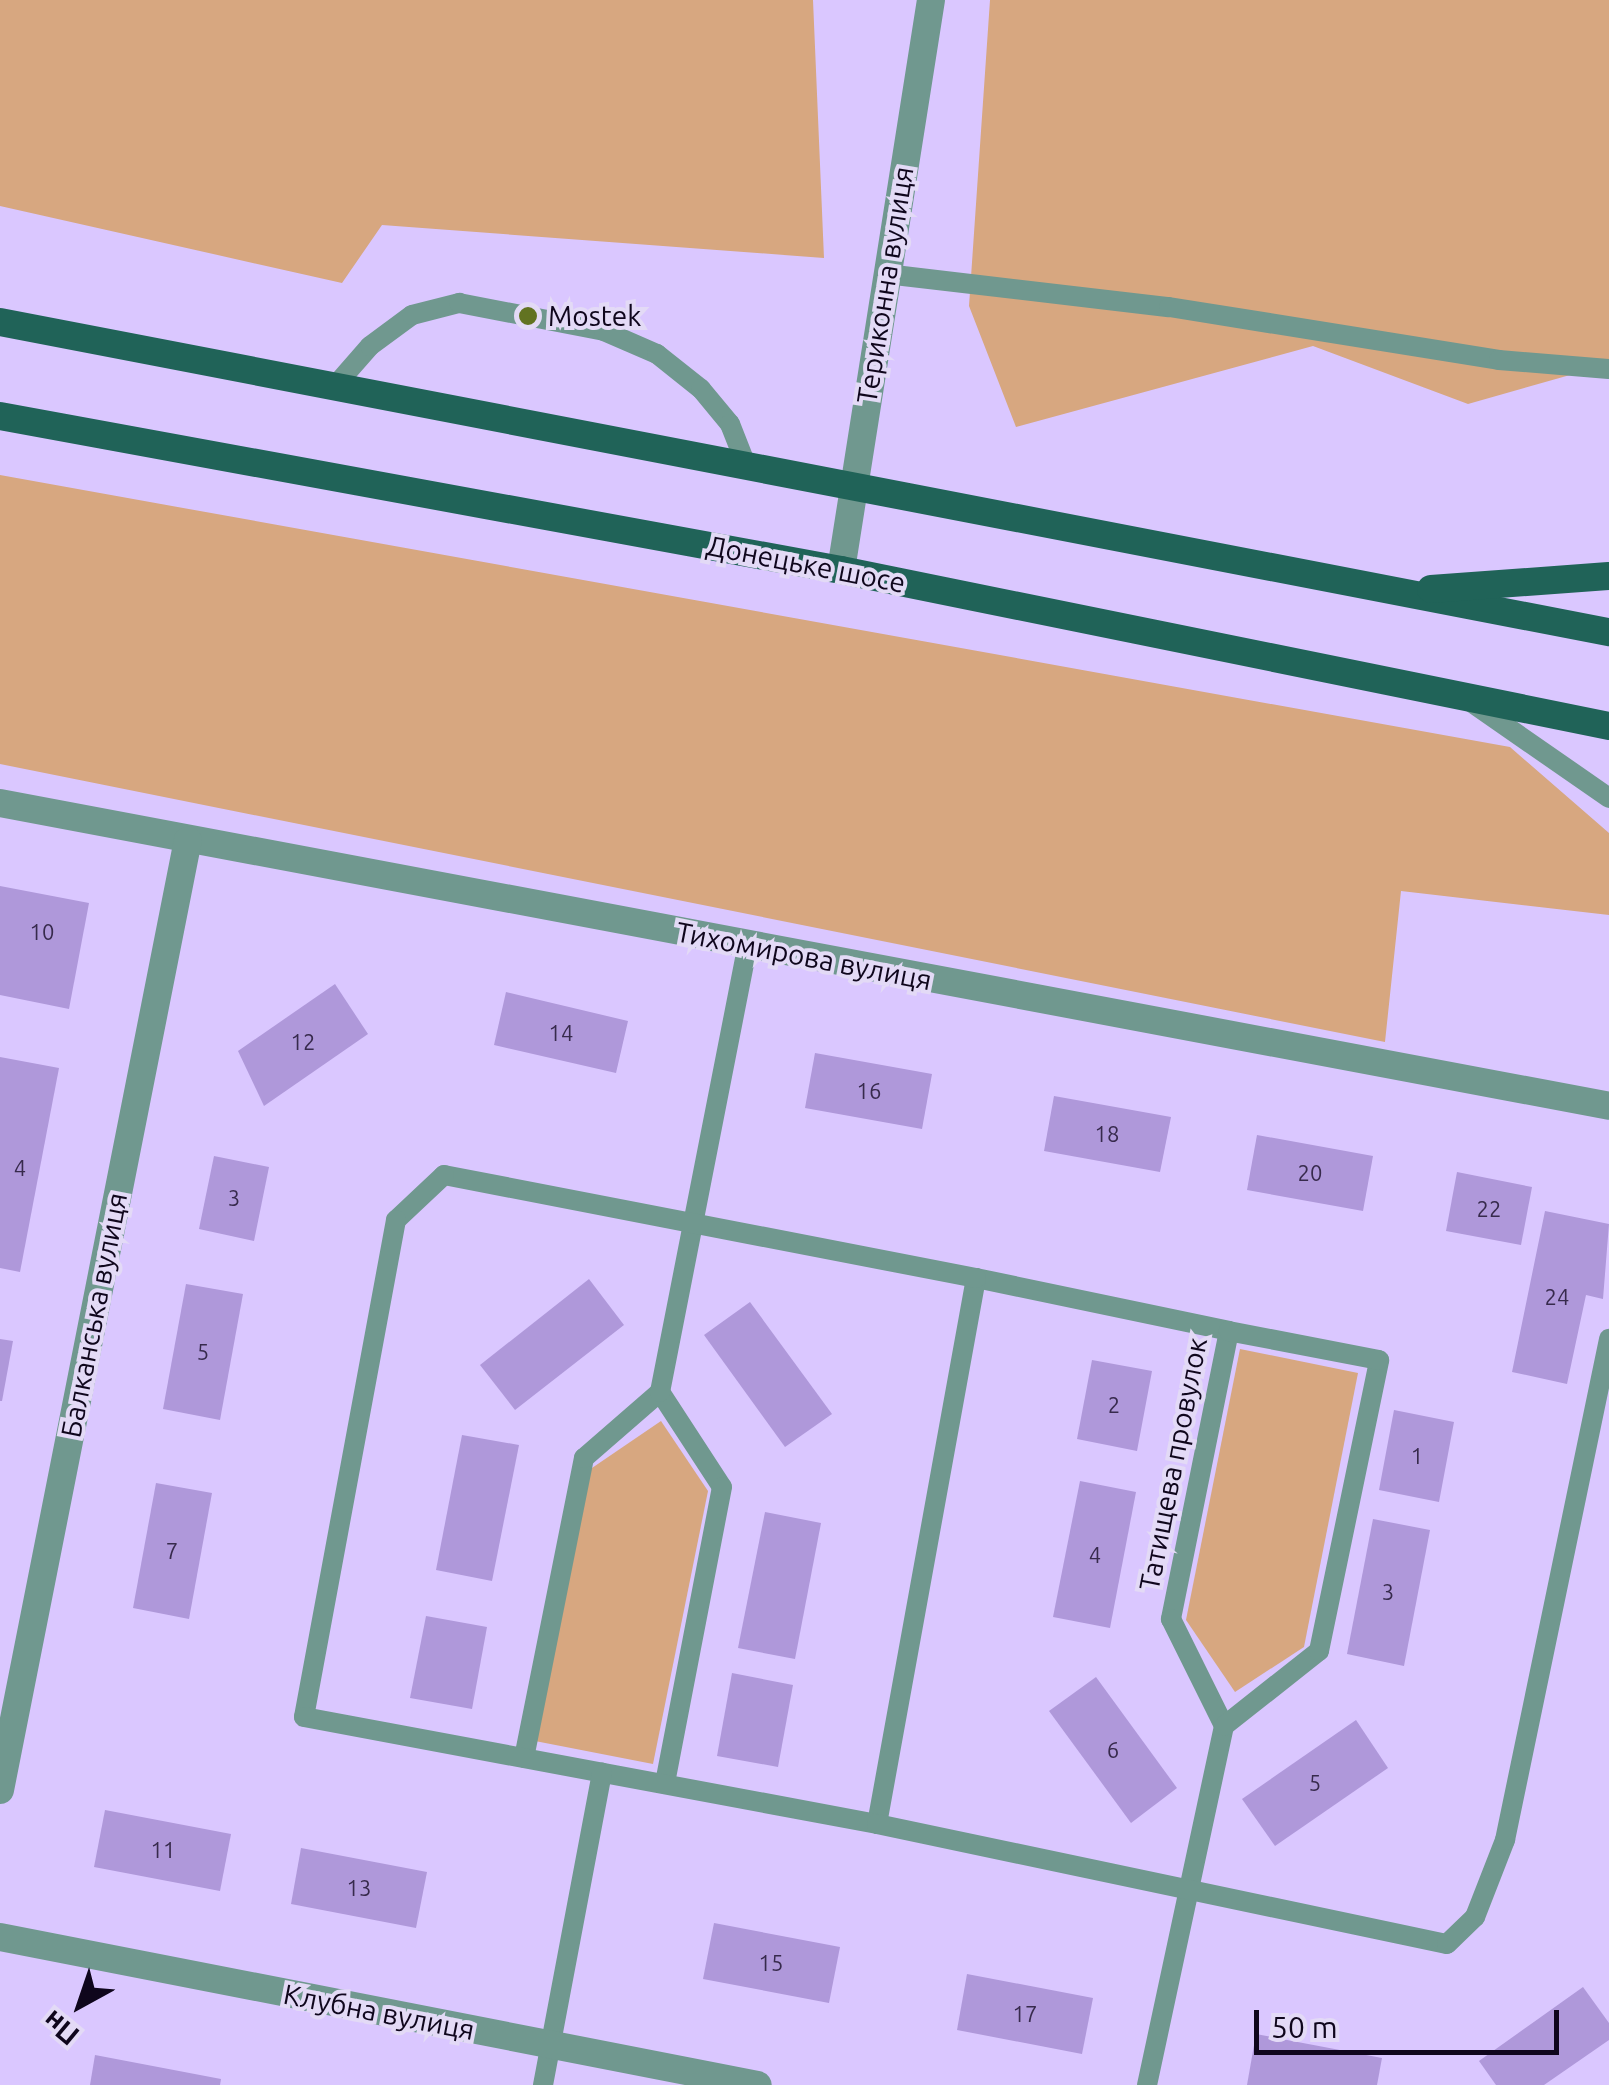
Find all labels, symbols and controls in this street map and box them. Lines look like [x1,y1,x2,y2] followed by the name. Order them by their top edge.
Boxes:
[850,164,920,406] street label: Териконна вулиця
[548,299,641,333] place label: Mostek
[517,305,539,327] marker: Mostek
[704,528,908,600] street label: Донецьке шосе
[673,915,935,997] street label: Тихомирова вулиця
[30,919,54,945] house number: 10
[549,1020,573,1046] house number: 14
[291,1029,315,1055] house number: 12
[857,1078,881,1104] house number: 16
[1095,1121,1119,1147] house number: 18
[14,1155,26,1181] house number: 4
[1298,1160,1322,1186] house number: 20
[228,1185,240,1211] house number: 3
[54,1190,134,1440] street label: Балканська вулиця
[1477,1196,1501,1222] house number: 22
[1545,1284,1569,1310] house number: 24
[1132,1335,1214,1593] street label: Татищева провулок
[197,1339,209,1365] house number: 5
[1108,1392,1120,1418] house number: 2
[1411,1443,1423,1469] house number: 1
[166,1538,178,1564] house number: 7
[1089,1542,1101,1568] house number: 4
[1382,1579,1394,1605] house number: 3
[1107,1737,1119,1763] house number: 6
[1309,1770,1321,1796] house number: 5
[151,1837,175,1863] house number: 11
[347,1875,371,1901] house number: 13
[759,1950,783,1976] house number: 15
[30,1955,130,2055] north arrow
[281,1977,477,2047] street label: Клубна вулиця
[1259,1990,1564,2052] scale bar
[1013,2001,1037,2027] house number: 17
[36,2005,84,2052] text: Пн
[1271,2010,1338,2044] text: 50 m

